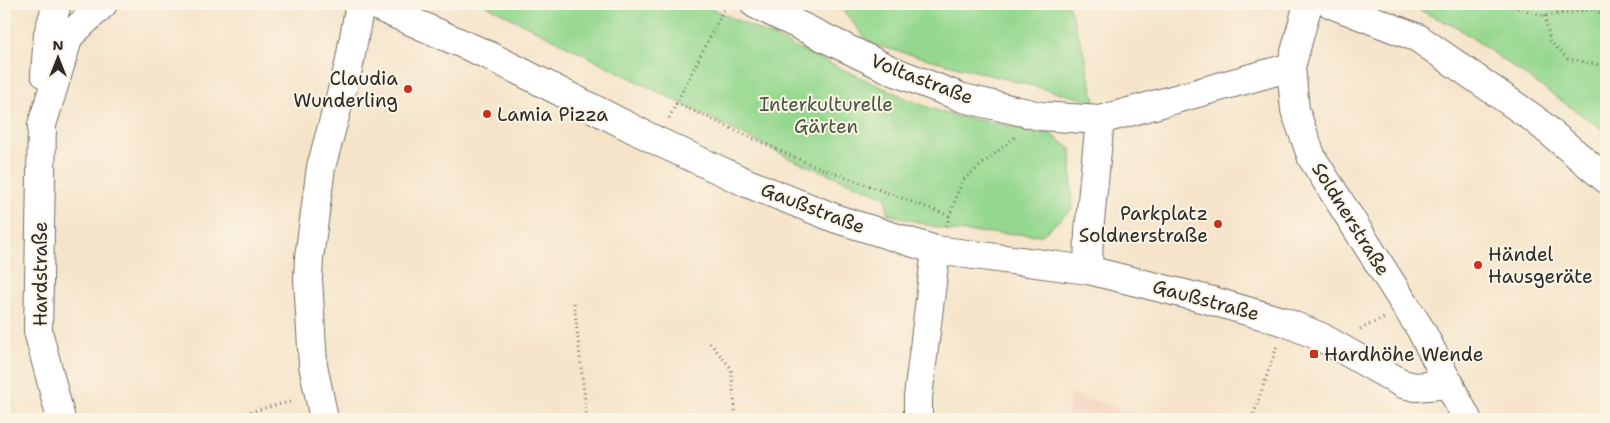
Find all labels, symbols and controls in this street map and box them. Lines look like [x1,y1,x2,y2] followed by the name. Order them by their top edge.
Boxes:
[32,32,82,82] north arrow
[52,36,64,54] text: N
[867,48,977,110] street label: Voltastraße
[293,66,398,113] place label: Claudia Wunderling
[402,83,414,95] marker: Claudia Wunderling
[759,92,893,139] park label: Interkulturelle Gärten
[497,102,608,127] place label: Lamia Pizza
[481,108,493,120] marker: Lamia Pizza
[1306,158,1396,280] street label: Soldnerstraße
[757,177,869,239] street label: Gaußstraße
[1079,201,1208,248] place label: Parkplatz Soldnerstraße
[1212,218,1224,230] marker: Parkplatz Soldnerstraße
[28,221,53,327] street label: Hardstraße
[1488,242,1593,289] place label: Händel Hausgeräte
[1472,259,1484,271] marker: Händel Hausgeräte
[1150,274,1262,326] street label: Gaußstraße
[1324,342,1483,367] place label: Hardhöhe Wende
[1308,348,1320,360] marker: Hardhöhe Wende

